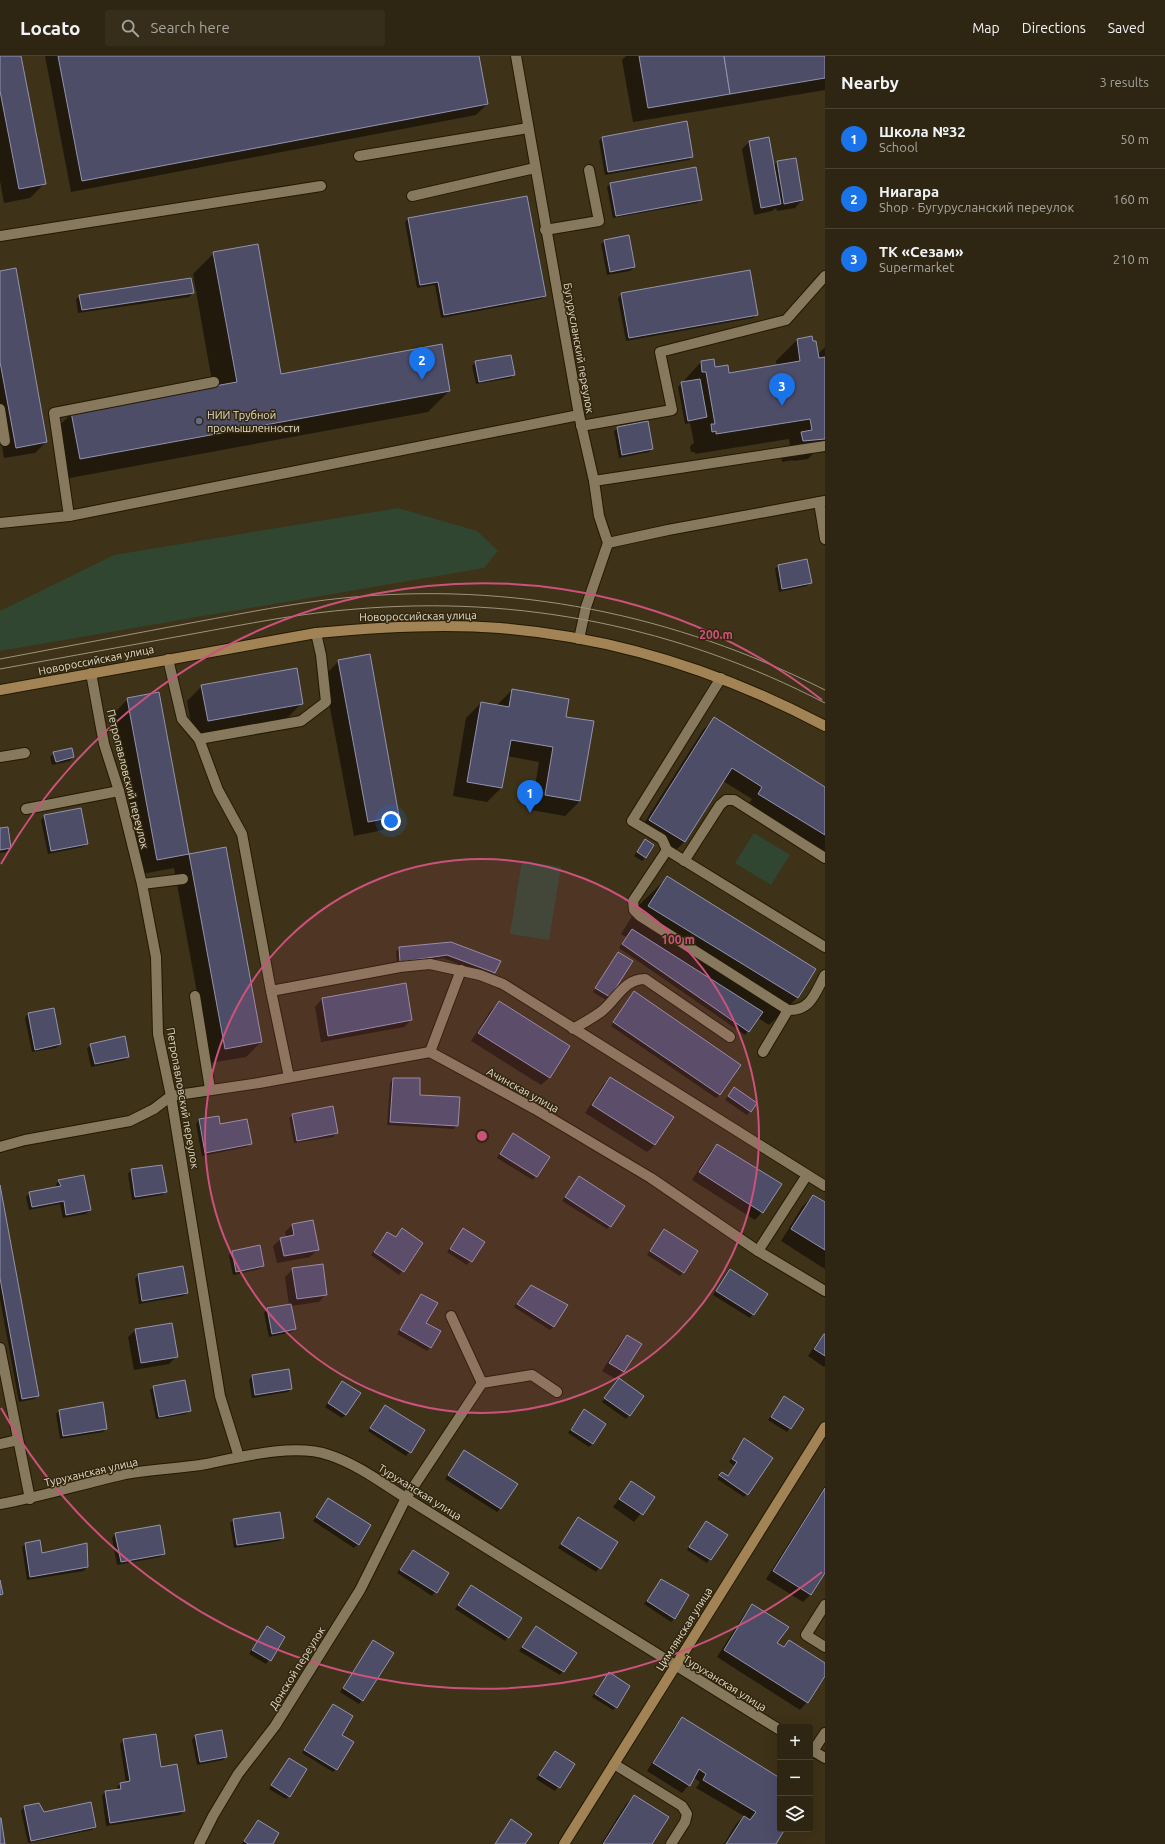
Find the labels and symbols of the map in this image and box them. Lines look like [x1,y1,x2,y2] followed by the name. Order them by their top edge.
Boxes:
[562,282,596,415] street label: Бугурусланский переулок
[409,347,435,380] pin: 2
[769,373,795,406] pin: 3
[207,409,300,434] place label: НИИ Трубной промышленности
[194,416,204,426] marker: НИИ Трубной промышленности
[359,609,477,623] street label: Новороссийская улица
[699,628,733,641] text: 200 m
[37,643,155,677] street label: Новороссийская улица
[105,708,151,850] street label: Петропавловский переулок
[517,780,543,813] pin: 1
[381,811,401,831] your location
[661,933,695,946] text: 100 m
[165,1026,201,1170] street label: Петропавловский переулок
[485,1065,561,1115] street label: Ачинская улица
[475,1129,489,1143] centre of rings
[43,1455,139,1489] street label: Туруханская улица
[376,1462,464,1522] street label: Туруханская улица
[653,1585,715,1673] street label: Цимлянская улица
[267,1624,327,1712] street label: Донской переулок
[681,1653,769,1713] street label: Туруханская улица

